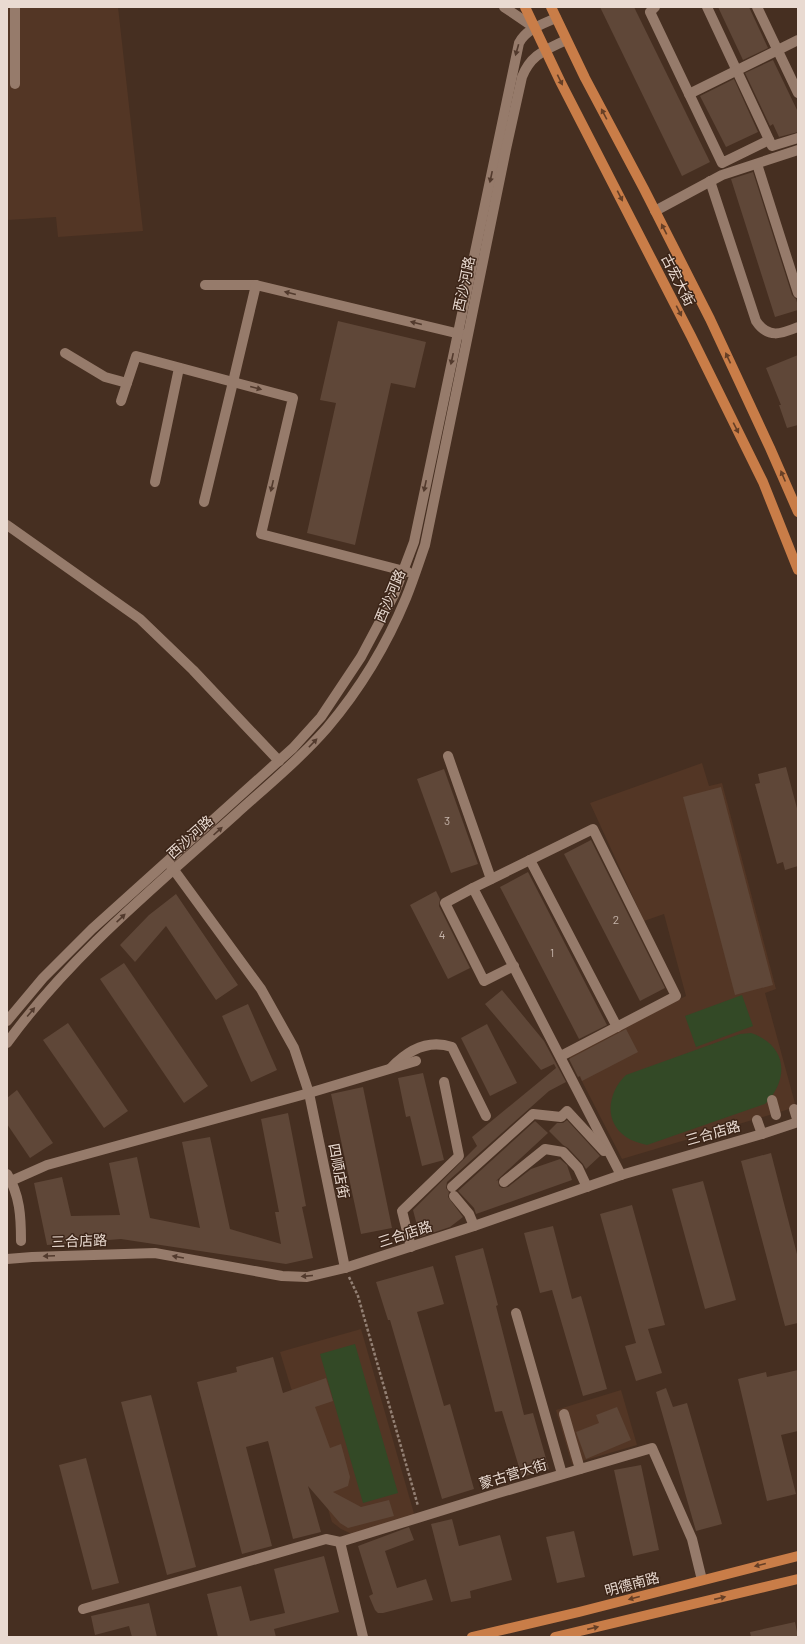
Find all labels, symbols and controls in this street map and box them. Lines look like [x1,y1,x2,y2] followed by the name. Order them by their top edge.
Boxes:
[514,44,520,56] one-way arrow
[557,74,563,86] one-way arrow
[601,108,607,120] one-way arrow
[488,171,494,183] one-way arrow
[617,190,623,201] one-way arrow
[661,223,667,235] one-way arrow
[658,251,699,309] street label: 古宏大街
[449,255,478,313] street label: 西沙河路
[284,289,296,295] one-way arrow
[676,306,682,317] one-way arrow
[410,320,422,326] one-way arrow
[725,352,731,364] one-way arrow
[449,353,455,365] one-way arrow
[250,385,262,391] one-way arrow
[733,422,739,434] one-way arrow
[779,470,785,482] one-way arrow
[269,480,275,493] one-way arrow
[422,480,428,492] one-way arrow
[371,567,408,625] street label: 西沙河路
[308,738,318,748] one-way arrow
[163,812,216,862] street label: 西沙河路
[444,813,450,827] house number: 3
[212,827,223,836] one-way arrow
[613,912,619,926] house number: 2
[116,914,126,923] one-way arrow
[439,927,445,941] house number: 4
[550,945,554,959] house number: 1
[26,1006,35,1017] one-way arrow
[684,1117,742,1148] street label: 三合店路
[326,1142,353,1200] street label: 四顺店街
[376,1217,434,1250] street label: 三合店路
[51,1231,107,1250] street label: 三合店路
[42,1253,55,1259] one-way arrow
[172,1254,185,1260] one-way arrow
[301,1273,313,1279] one-way arrow
[477,1455,549,1492] street label: 蒙古营大街
[754,1563,766,1569] one-way arrow
[603,1568,661,1599] street label: 明德南路
[628,1595,640,1601] one-way arrow
[714,1595,726,1601] one-way arrow
[588,1625,600,1631] one-way arrow

